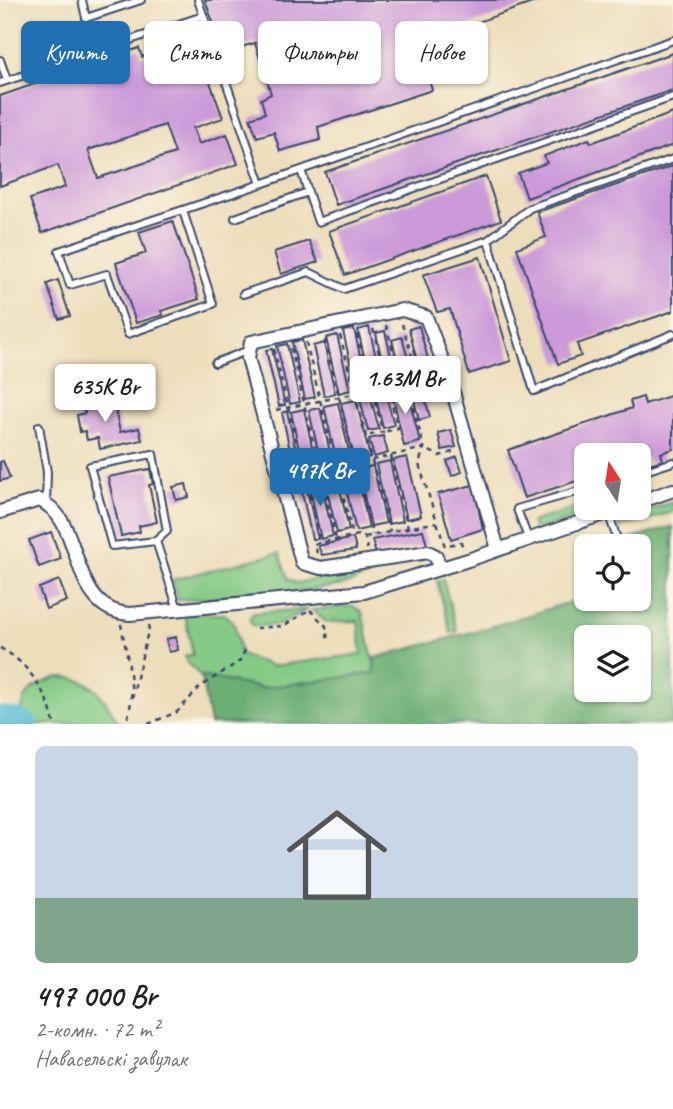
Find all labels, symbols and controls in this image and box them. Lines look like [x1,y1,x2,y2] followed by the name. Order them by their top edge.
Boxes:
[21,21,130,84] chip: Купить
[144,21,244,84] chip: Снять
[258,21,381,84] chip: Фильтры
[395,21,488,84] chip: Новое
[333,356,477,416] pin: 1.63M Br
[40,364,170,424] pin: 635K Br
[366,364,444,393] text: 1.63M Br
[71,372,139,401] text: 635K Br
[574,443,651,520] north arrow
[574,443,651,702] map controls
[255,448,385,508] pin: 497K Br
[286,456,354,485] text: 497K Br
[574,534,651,611] button: locate
[574,625,651,702] button: layers
[274,792,400,918] icon: home
[35,977,157,1015] text: 497 000 Br
[35,1015,159,1044] text: 2-комн. · 72 m²
[35,1044,187,1073] text: Навасельскі завулак

